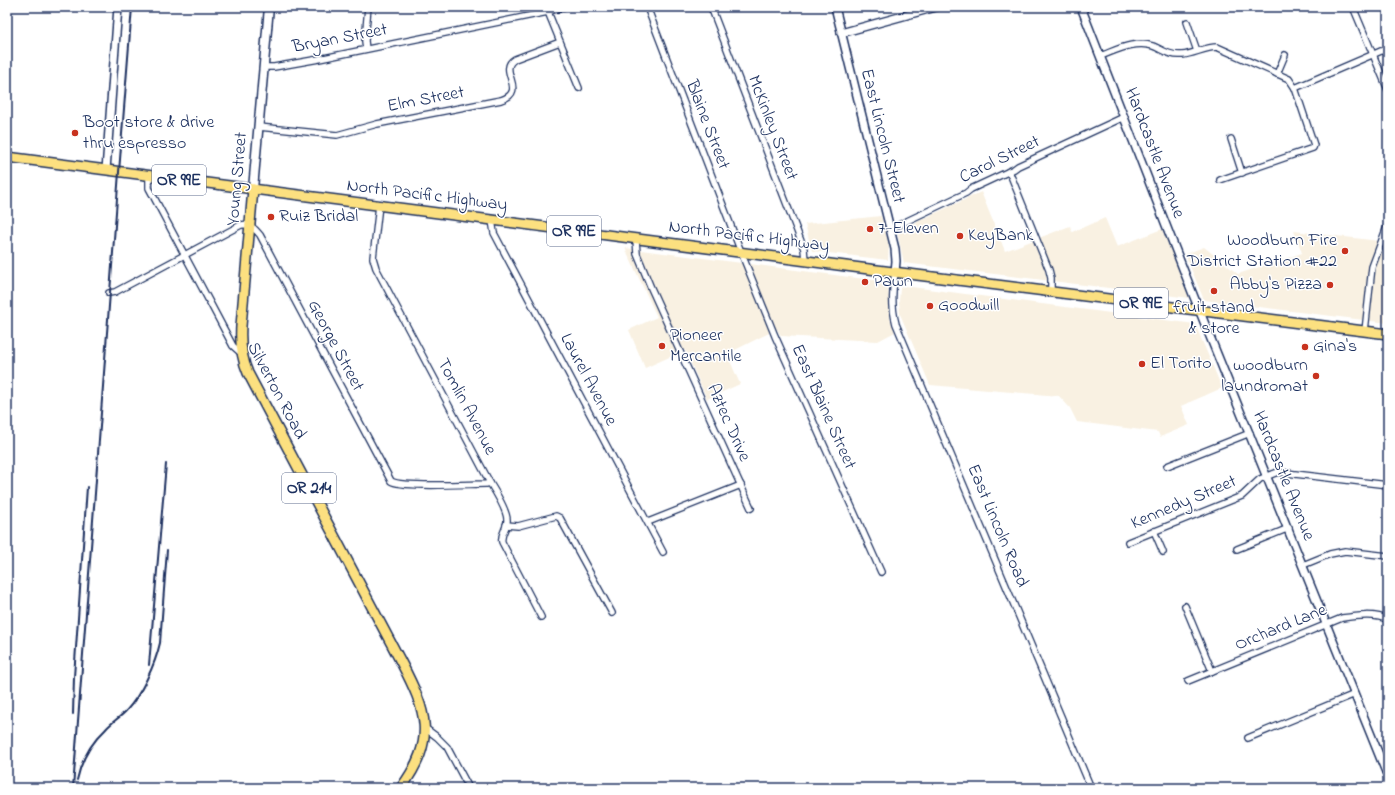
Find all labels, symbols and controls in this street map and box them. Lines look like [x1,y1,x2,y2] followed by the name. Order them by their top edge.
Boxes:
[289,17,390,61] street label: Bryan Street
[853,66,911,206] street label: East Lincoln Street
[740,72,804,184] street label: McKinley Street
[678,76,736,173] street label: Blaine Street
[385,80,467,120] street label: Elm Street
[1117,84,1191,223] street label: Hardcastle Avenue
[82,110,215,157] place label: Boot store & drive thru espresso
[70,128,80,138] marker: Boot store & drive thru espresso
[955,129,1045,191] street label: Carol Street
[221,131,256,227] street label: Young Street
[152,165,206,195] road number: OR 99E
[345,173,509,220] street label: North Pacific Highway
[279,204,358,230] place label: Ruiz Bridal
[266,212,276,222] marker: Ruiz Bridal
[667,214,831,261] street label: North Pacific Highway
[547,216,601,246] road number: OR 99E
[878,216,939,242] place label: 7-Eleven
[968,223,1034,249] place label: KeyBank
[865,224,875,234] marker: 7-Eleven
[1186,228,1338,275] place label: Woodburn Fire District Station #22
[955,231,965,241] marker: KeyBank
[1340,246,1350,256] marker: Woodburn Fire District Station #22
[873,269,913,295] place label: Pawn
[1230,272,1322,298] place label: Abby's Pizza
[860,277,870,287] marker: Pawn
[1325,280,1335,290] marker: Abby's Pizza
[1209,286,1219,296] marker: fruit stand & store
[1114,288,1168,318] road number: OR 99E
[938,293,999,319] place label: Goodwill
[1173,295,1255,342] place label: fruit stand & store
[299,296,370,397] street label: George Street
[925,301,935,311] marker: Goodwill
[670,323,742,370] place label: Pioneer Mercantile
[553,329,624,432] street label: Laurel Avenue
[1313,334,1357,360] place label: Gina's
[239,338,313,444] street label: Silverton Road
[784,340,862,474] street label: East Blaine Street
[657,341,667,351] marker: Pioneer Mercantile
[1300,342,1310,352] marker: Gina's
[1150,351,1212,377] place label: El Torito
[1221,353,1308,400] place label: woodburn laundromat
[430,354,503,461] street label: Tomlin Avenue
[1137,359,1147,369] marker: El Torito
[1311,371,1321,381] marker: woodburn laundromat
[699,380,757,467] street label: Aztec Drive
[1245,407,1321,546] street label: Hardcastle Avenue
[959,460,1035,592] street label: East Lincoln Road
[1127,469,1241,537] street label: Kennedy Street
[282,473,336,503] road number: OR 214
[1231,597,1332,658] street label: Orchard Lane

